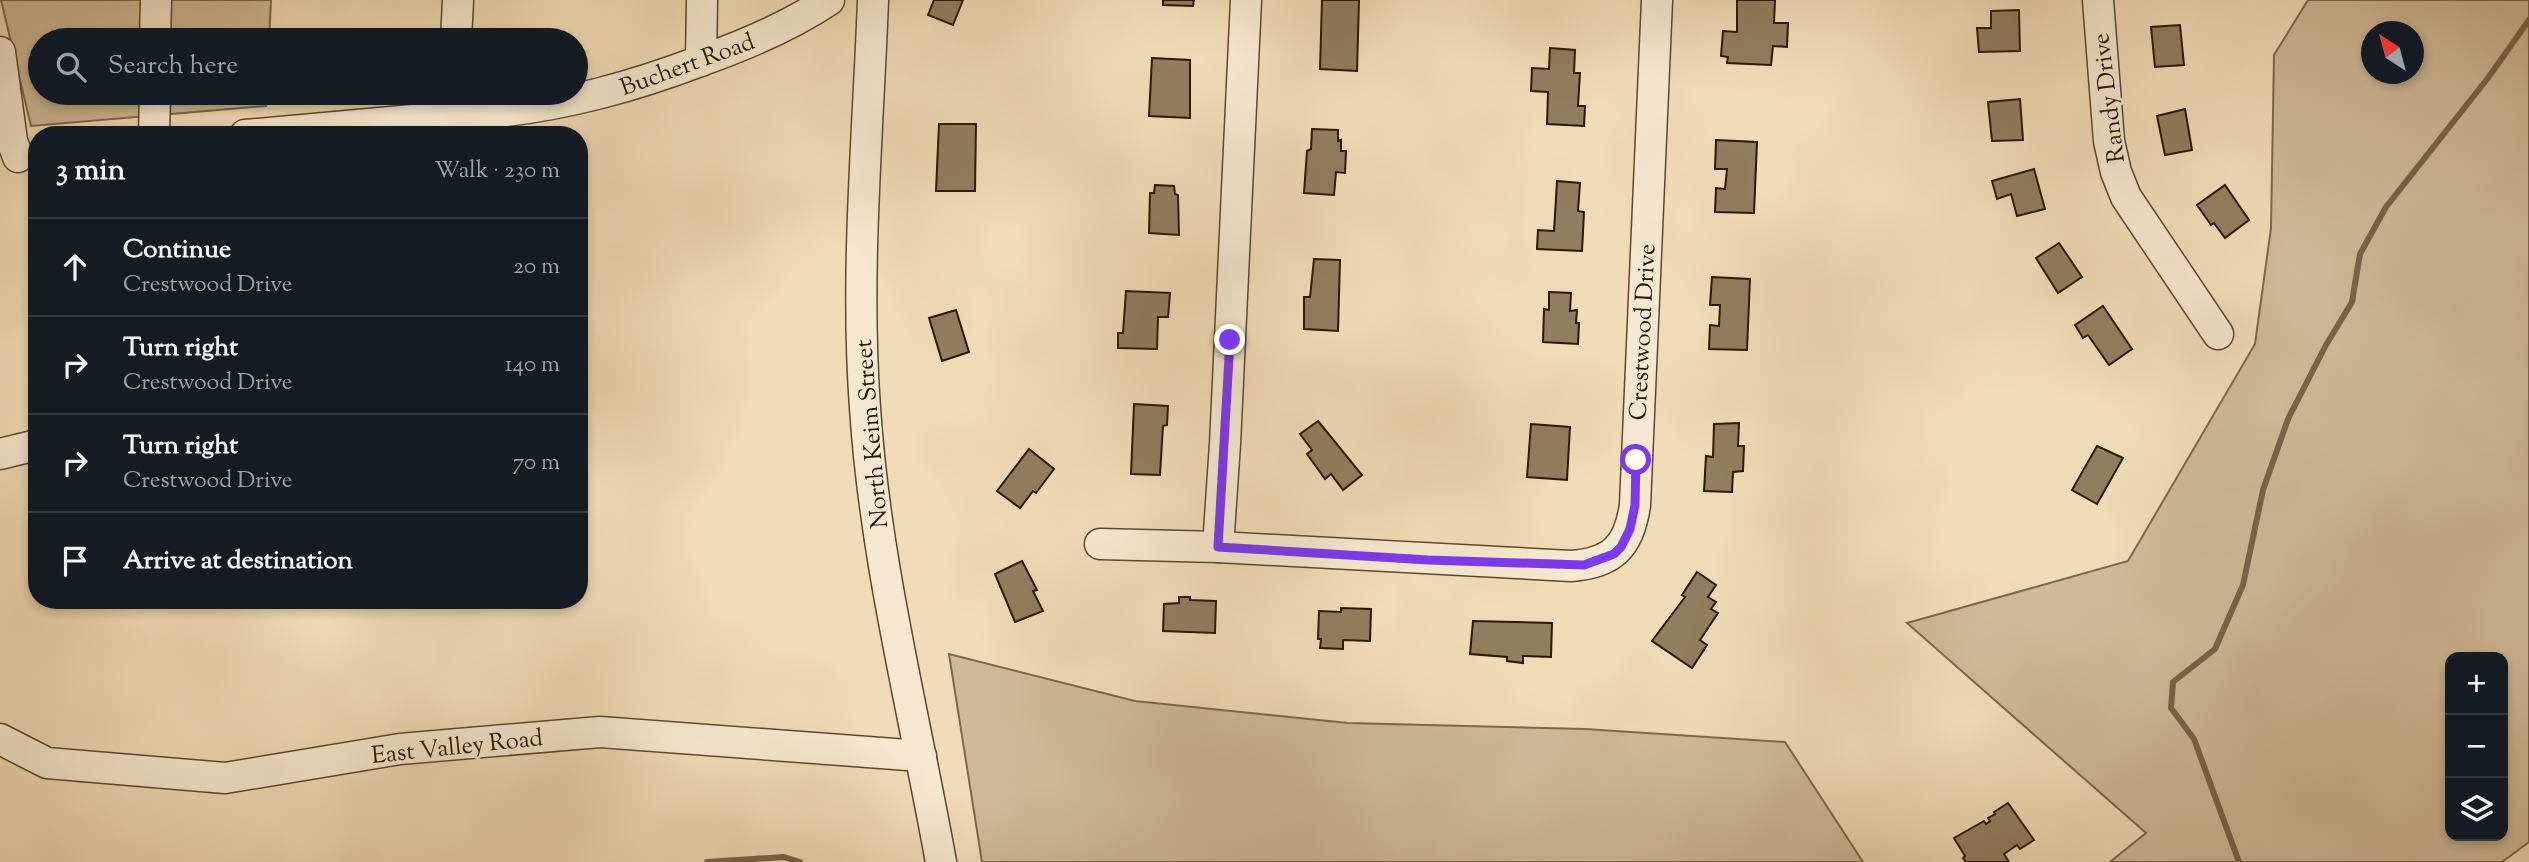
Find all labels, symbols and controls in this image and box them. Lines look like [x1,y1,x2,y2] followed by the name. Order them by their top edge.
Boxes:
[2361,21,2424,84] north arrow
[616,26,760,106] street label: Buchert Road
[28,28,588,105] search box
[2085,31,2135,165] street label: Randy Drive
[52,48,90,86] icon: search
[108,48,238,85] text: Search here
[56,150,126,193] text: 3 min
[434,155,560,188] text: Walk · 230 m
[123,232,231,269] text: Continue
[1622,243,1666,421] street label: Crestwood Drive
[56,248,94,286] icon: ahead
[513,251,560,284] text: 20 m
[123,269,292,302] text: Crestwood Drive
[1214,324,1245,355] route end
[123,330,238,367] text: Turn right
[848,338,898,530] street label: North Keim Street
[56,346,94,384] icon: right
[505,349,560,382] text: 140 m
[123,367,292,400] text: Crestwood Drive
[123,428,238,465] text: Turn right
[56,444,94,482] icon: right
[1620,444,1651,475] route start
[513,447,560,480] text: 70 m
[123,465,292,498] text: Crestwood Drive
[56,542,94,580] icon: arrive
[123,543,353,580] text: Arrive at destination
[2445,652,2508,841] map controls
[2445,652,2508,715] button: +
[2445,715,2508,778] button: −
[370,722,545,774] street label: East Valley Road
[2445,778,2508,841] button: layers

